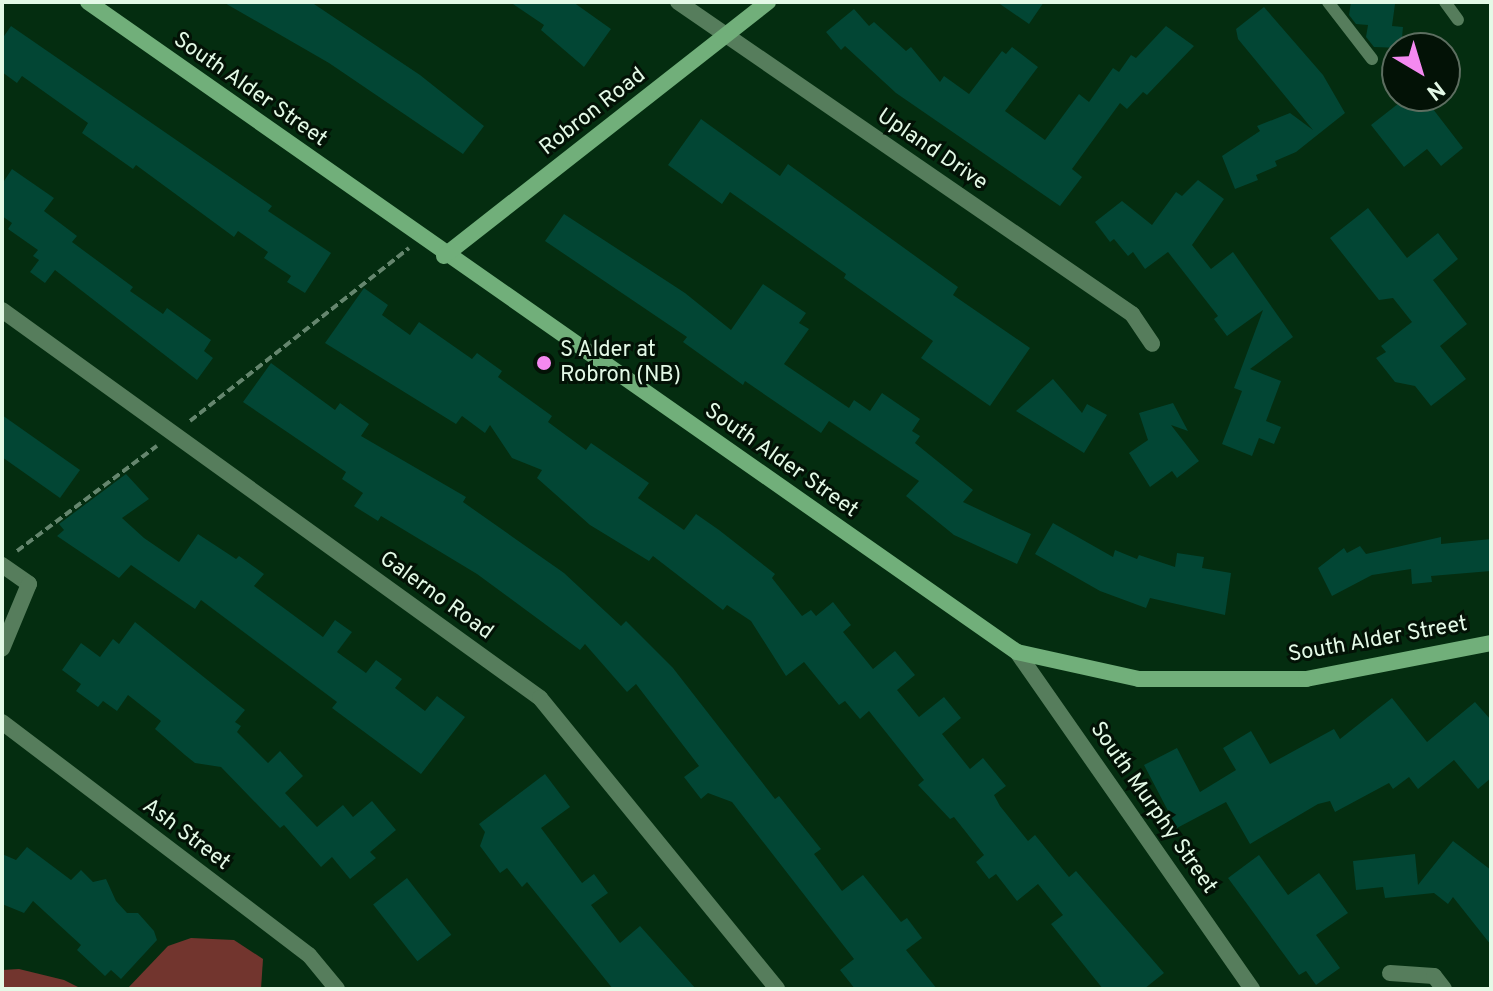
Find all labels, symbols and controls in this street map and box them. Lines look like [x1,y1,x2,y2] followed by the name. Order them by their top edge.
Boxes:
[168,27,332,153] street label: South Alder Street
[1381,32,1461,112] north arrow
[535,62,651,162] street label: Robron Road
[1420,74,1449,105] text: N
[872,103,992,197] street label: Upland Drive
[560,337,681,388] place label: S Alder at Robron (NB)
[535,354,553,372] marker: S Alder at Robron (NB)
[699,398,863,524] street label: South Alder Street
[374,546,498,646] street label: Galerno Road
[1286,611,1470,669] street label: South Alder Street
[1084,717,1222,899] street label: South Murphy Street
[137,793,235,877] street label: Ash Street

